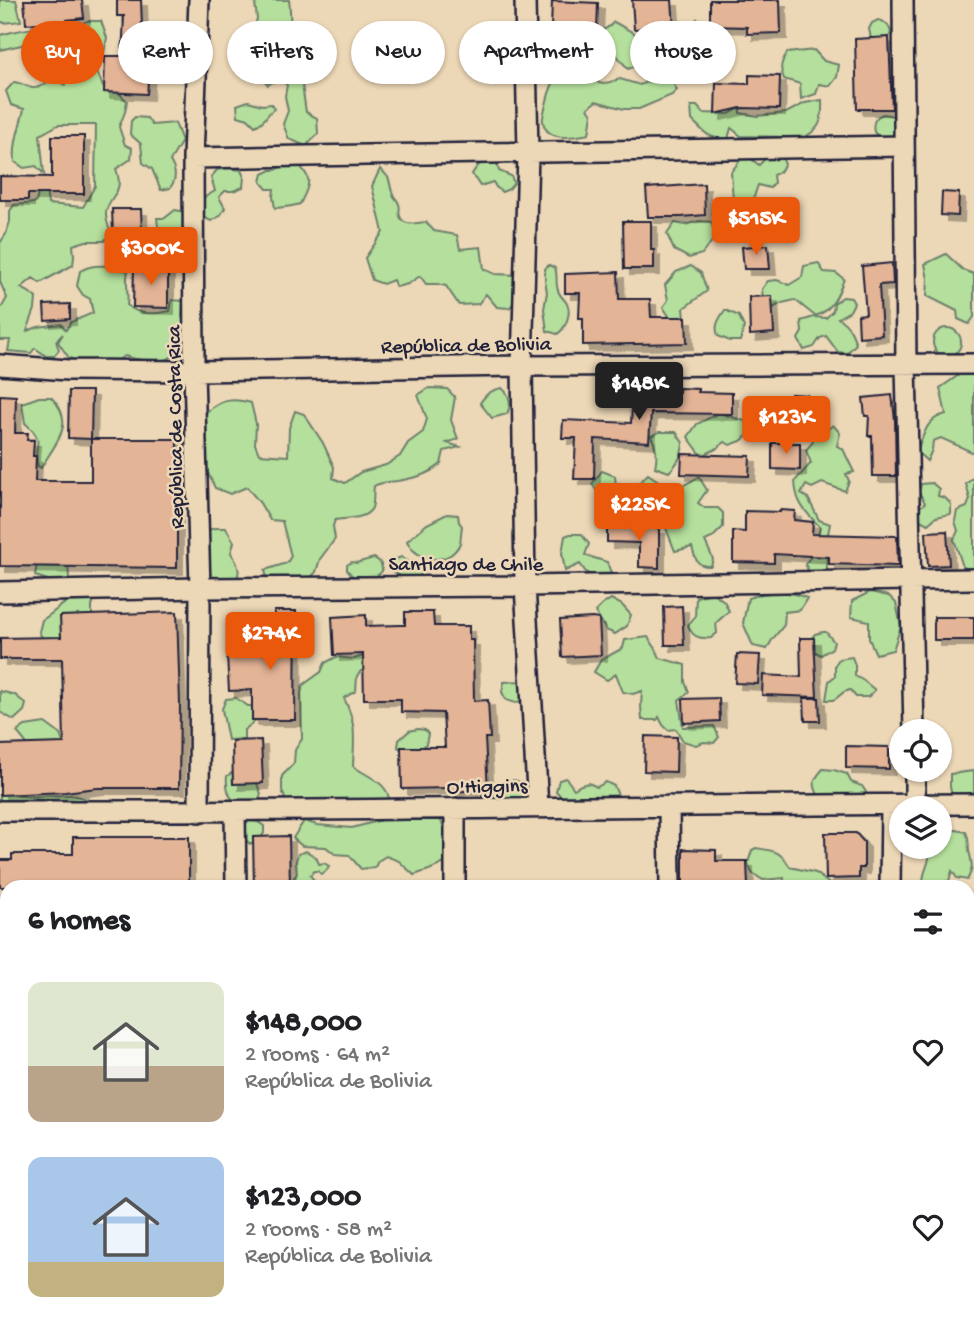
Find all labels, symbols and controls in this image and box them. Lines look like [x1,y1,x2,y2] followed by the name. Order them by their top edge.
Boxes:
[21,21,104,84] chip: Buy
[118,21,213,84] chip: Rent
[227,21,337,84] chip: Filters
[351,21,445,84] chip: New
[459,21,616,84] chip: Apartment
[630,21,736,84] chip: House
[707,198,805,257] pin: $515K
[728,206,784,233] text: $515K
[102,228,200,287] pin: $300K
[120,236,182,263] text: $300K
[163,324,192,529] street label: República de Costa Rica
[381,333,553,361] street label: República de Bolivia
[590,362,688,422] pin: $148K
[611,371,667,398] text: $148K
[737,396,835,456] pin: $123K
[758,405,814,432] text: $123K
[590,484,688,543] pin: $225K
[610,492,668,519] text: $225K
[389,554,545,579] street label: Santiago de Chile
[221,612,319,672] pin: $274K
[241,621,299,648] text: $274K
[889,719,952,859] map controls
[889,719,952,782] button: locate
[447,775,529,802] street label: O'Higgins
[889,796,952,859] button: layers
[909,903,947,941] icon: filters
[28,905,130,940] text: 6 homes
[245,1007,362,1042] text: $148,000
[84,1010,168,1094] icon: home
[909,1033,947,1071] icon: heart
[245,1042,390,1069] text: 2 rooms · 64 m²
[245,1069,432,1096] text: República de Bolivia
[245,1182,361,1217] text: $123,000
[84,1185,168,1269] icon: home
[909,1208,947,1246] icon: heart
[245,1217,392,1244] text: 2 rooms · 58 m²
[245,1244,432,1271] text: República de Bolivia

